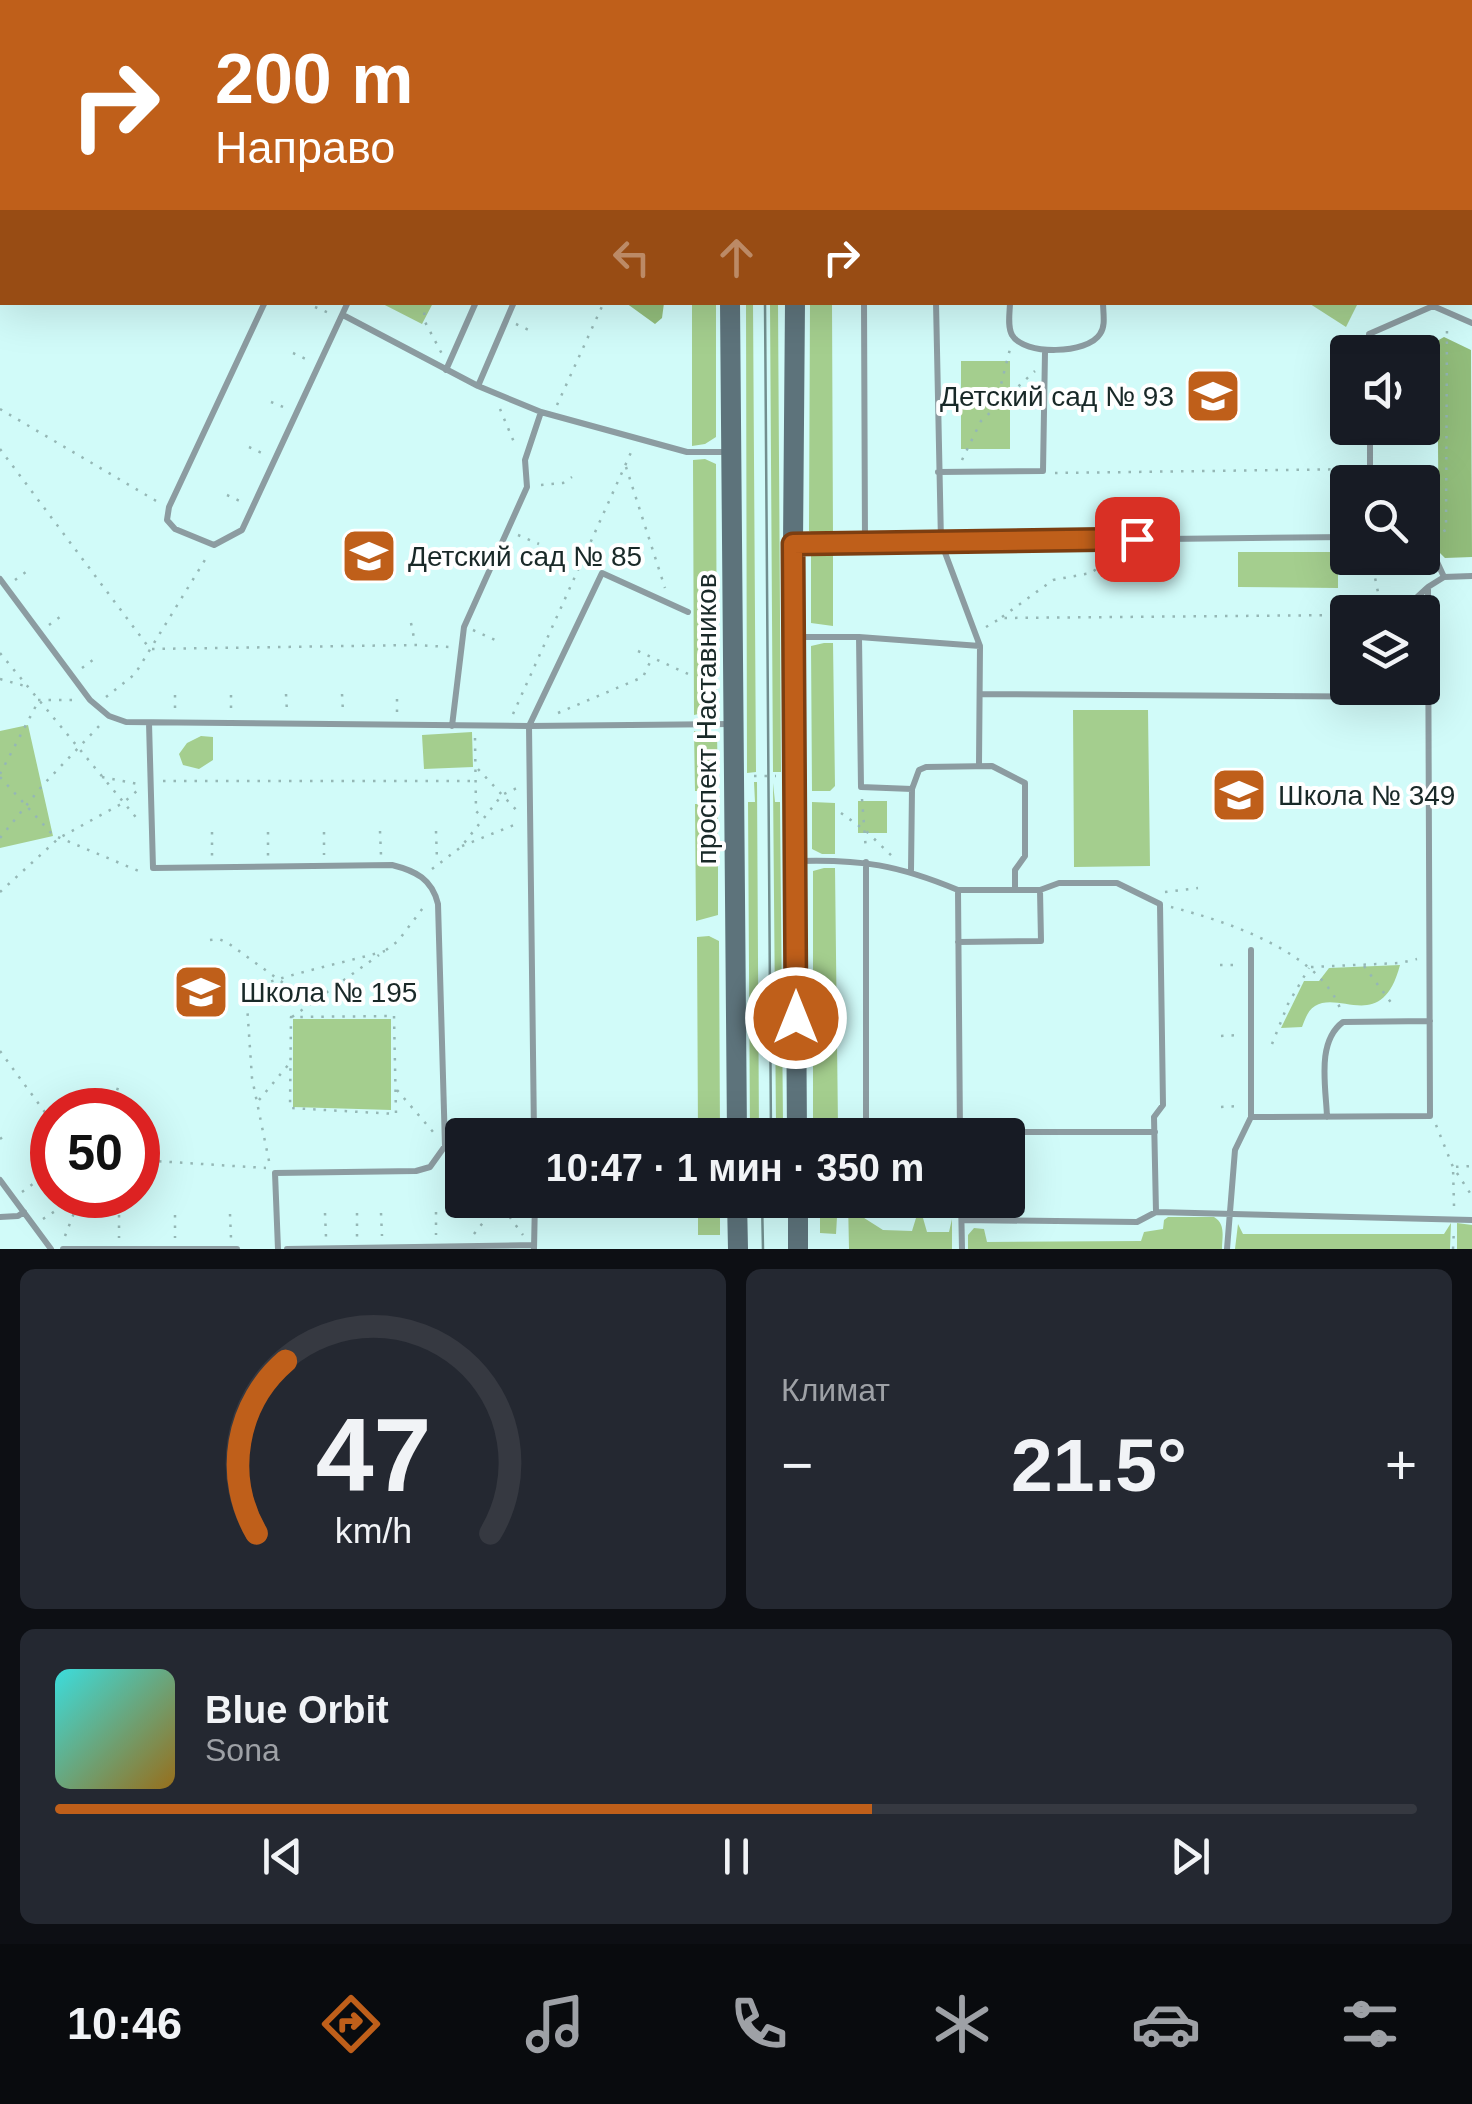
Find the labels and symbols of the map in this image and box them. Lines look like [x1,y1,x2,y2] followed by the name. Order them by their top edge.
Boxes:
[1183,366,1243,426] school or university icon: Детский сад № 93
[940,381,1174,412] place label: Детский сад № 93
[1095,497,1180,582] pin
[339,526,399,586] school or university icon: Детский сад № 85
[408,541,642,572] place label: Детский сад № 85
[691,573,722,865] street label: проспект Наставников
[1209,765,1269,825] school or university icon: Школа № 349
[1278,780,1455,811] place label: Школа № 349
[171,962,231,1022] school or university icon: Школа № 195
[744,966,848,1070] position arrow
[240,977,417,1008] place label: Школа № 195
[30,1088,160,1218] speed limit sign: 50

